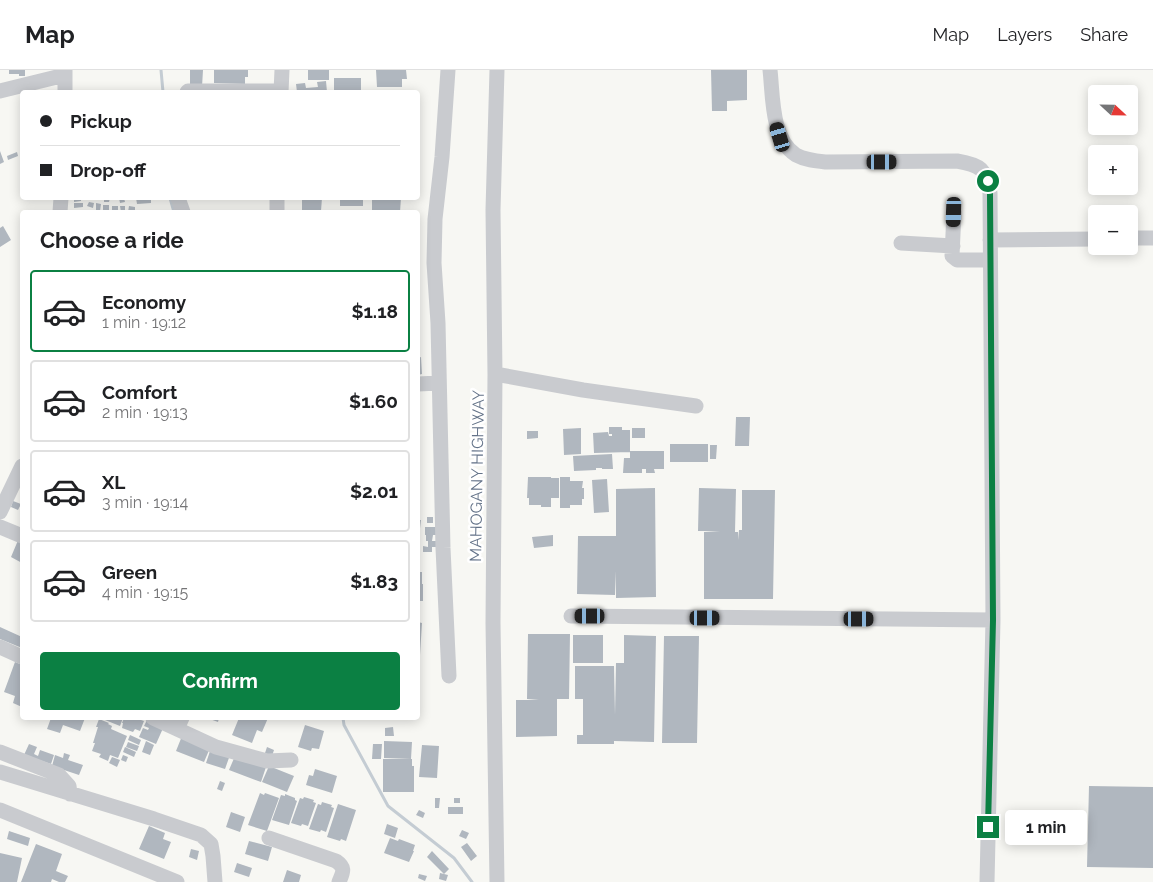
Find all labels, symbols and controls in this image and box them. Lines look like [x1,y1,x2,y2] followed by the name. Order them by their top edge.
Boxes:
[25,20,75,49] text: Map
[933,24,969,45] text: Map
[997,24,1052,45] text: Layers
[1080,24,1128,45] text: Share
[1088,85,1138,135] north arrow
[1088,85,1138,255] map controls
[70,110,132,132] text: Pickup
[768,120,791,154] car
[1088,145,1138,195] button: +
[867,155,897,170] car
[70,159,146,181] text: Drop-off
[977,170,999,192] route start
[945,197,962,227] car
[1088,205,1138,255] button: −
[40,227,184,253] text: Choose a ride
[42,289,87,334] icon: car
[102,291,186,313] text: Economy
[351,300,398,322] text: $1.18
[102,313,186,332] text: 1 min · 19:12
[42,379,87,424] icon: car
[102,381,177,403] text: Comfort
[466,389,488,562] street label: MAHOGANY HIGHWAY
[349,390,398,412] text: $1.60
[102,403,188,422] text: 2 min · 19:13
[42,469,87,514] icon: car
[102,471,125,493] text: XL
[350,480,398,502] text: $2.01
[102,493,188,512] text: 3 min · 19:14
[42,559,87,604] icon: car
[102,561,157,583] text: Green
[350,570,398,592] text: $1.83
[102,583,188,602] text: 4 min · 19:15
[575,609,605,624] car
[690,611,720,626] car
[844,612,874,627] car
[40,652,400,710] button: Confirm
[1006,810,1088,844] callout: 1 min
[977,816,999,838] route end
[1026,818,1066,837] text: 1 min

